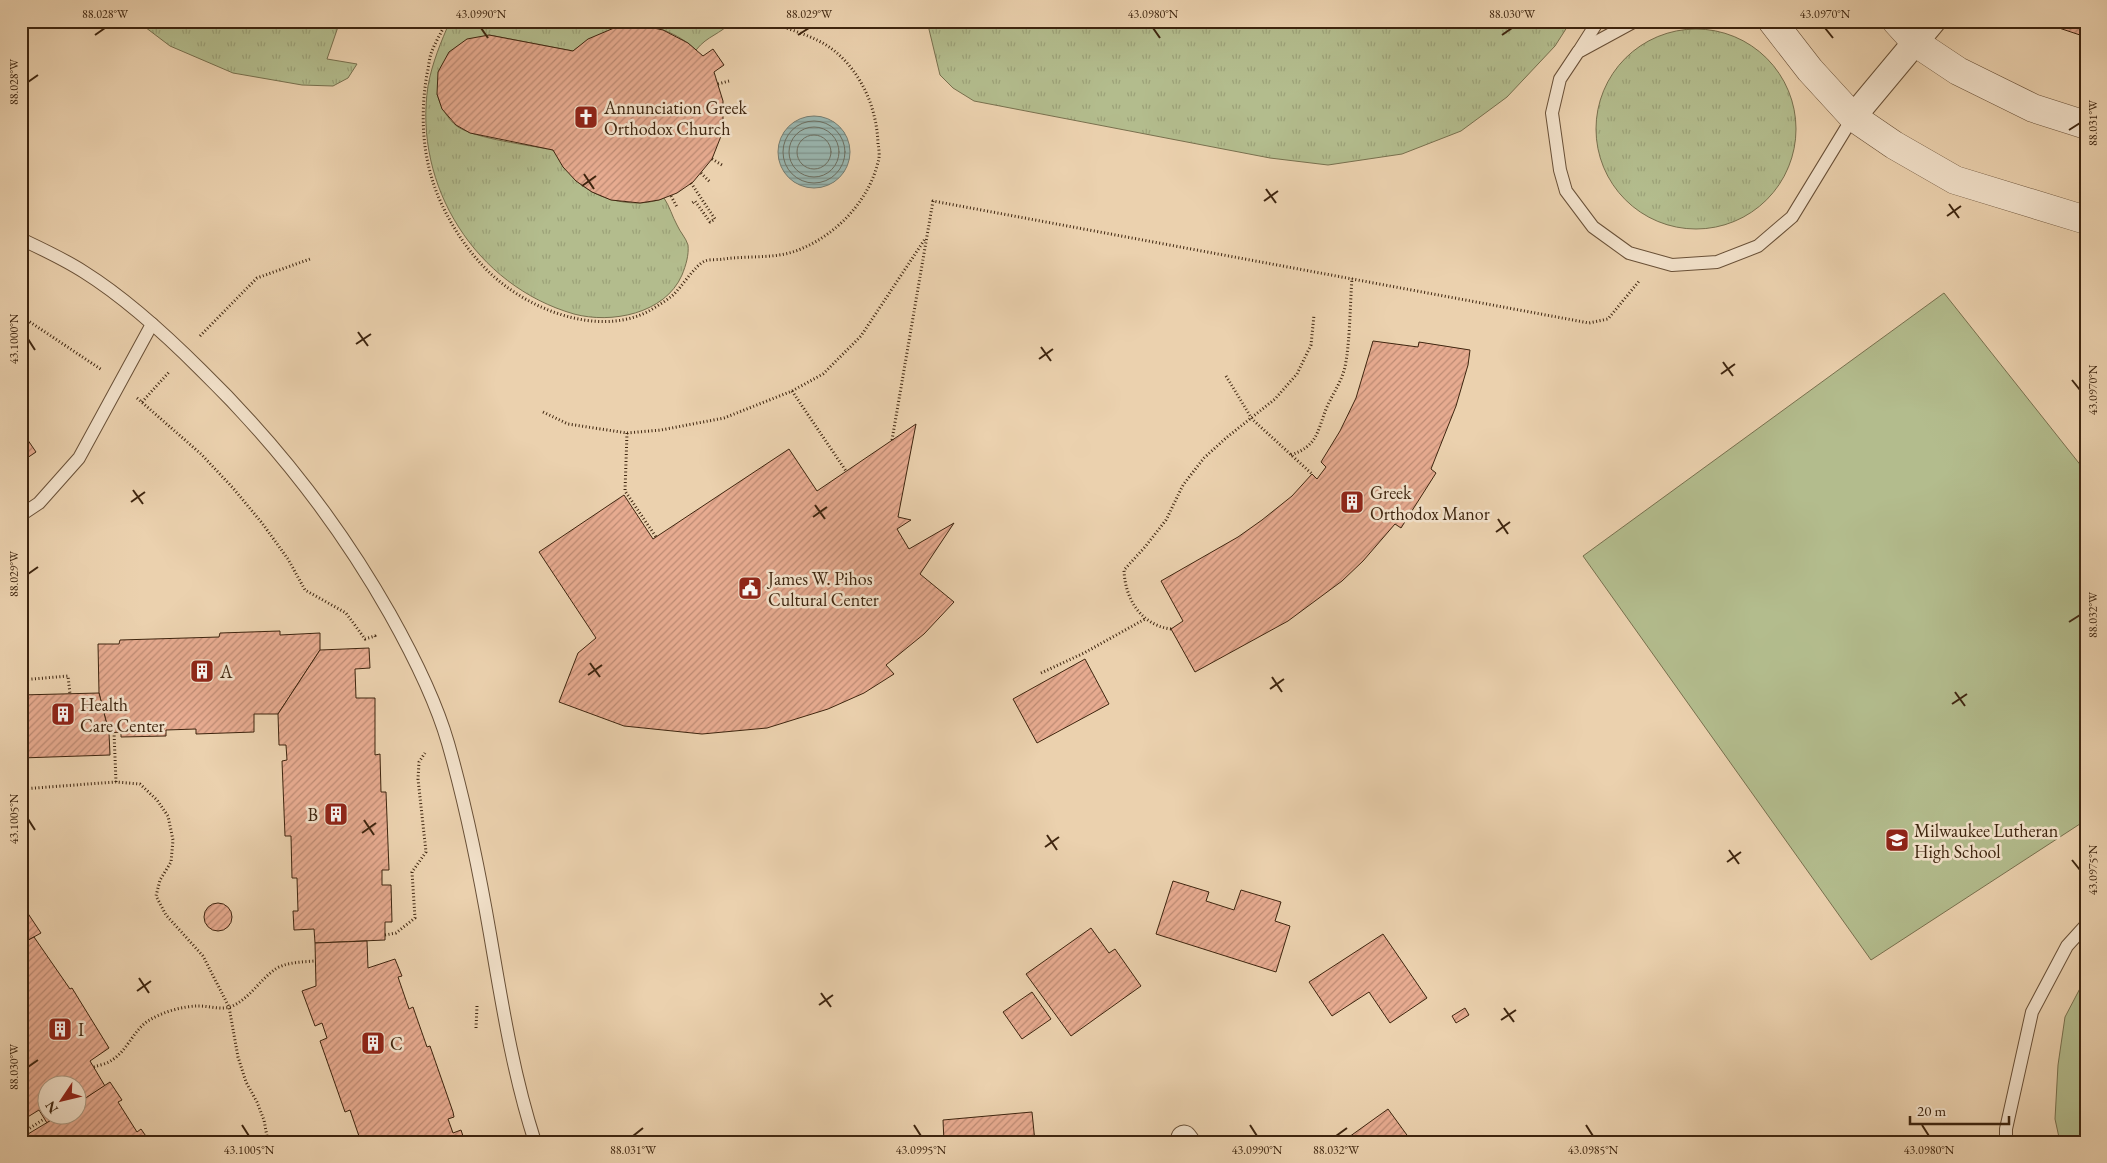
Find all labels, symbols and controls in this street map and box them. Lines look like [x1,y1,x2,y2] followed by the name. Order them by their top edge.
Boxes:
[82,6,129,22] text: 88.028°W
[456,6,507,22] text: 43.0990°N
[786,6,833,22] text: 88.029°W
[1128,6,1179,22] text: 43.0980°N
[1489,6,1536,22] text: 88.030°W
[1800,6,1851,22] text: 43.0970°N
[6,58,22,105] text: 88.028°W
[603,96,747,140] place label: Annunciation Greek Orthodox Church
[2085,99,2101,146] text: 88.031°W
[573,104,599,130] church icon: Annunciation Greek Orthodox Church
[6,313,22,364] text: 43.1000°N
[2085,364,2101,415] text: 43.0970°N
[1370,481,1490,525] place label: Greek Orthodox Manor
[1339,489,1365,515] building icon: Greek Orthodox Manor
[6,550,22,597] text: 88.029°W
[766,567,879,611] place label: James W. Pihos Cultural Center
[737,575,763,601] public building icon: James W. Pihos Cultural Center
[2085,591,2101,638] text: 88.032°W
[189,658,215,684] building icon: A
[219,660,233,683] place label: A
[80,693,165,737] place label: Health Care Center
[50,701,76,727] building icon: Health Care Center
[6,793,22,844] text: 43.1005°N
[323,801,349,827] building icon: B
[307,803,318,826] place label: B
[1914,819,2059,863] place label: Milwaukee Lutheran High School
[1884,827,1910,853] school or university icon: Milwaukee Lutheran High School
[2085,844,2101,895] text: 43.0975°N
[47,1016,73,1042] building icon: I
[78,1018,84,1041] place label: I
[360,1030,386,1056] building icon: C
[390,1032,403,1055] place label: C
[6,1043,22,1090] text: 88.030°W
[38,1076,88,1126] north arrow
[1910,1093,2008,1125] scale bar
[40,1097,62,1117] text: N
[1917,1101,1946,1120] text: 20 m
[224,1142,275,1158] text: 43.1005°N
[610,1142,657,1158] text: 88.031°W
[896,1142,947,1158] text: 43.0995°N
[1232,1142,1283,1158] text: 43.0990°N
[1313,1142,1360,1158] text: 88.032°W
[1568,1142,1619,1158] text: 43.0985°N
[1904,1142,1955,1158] text: 43.0980°N

